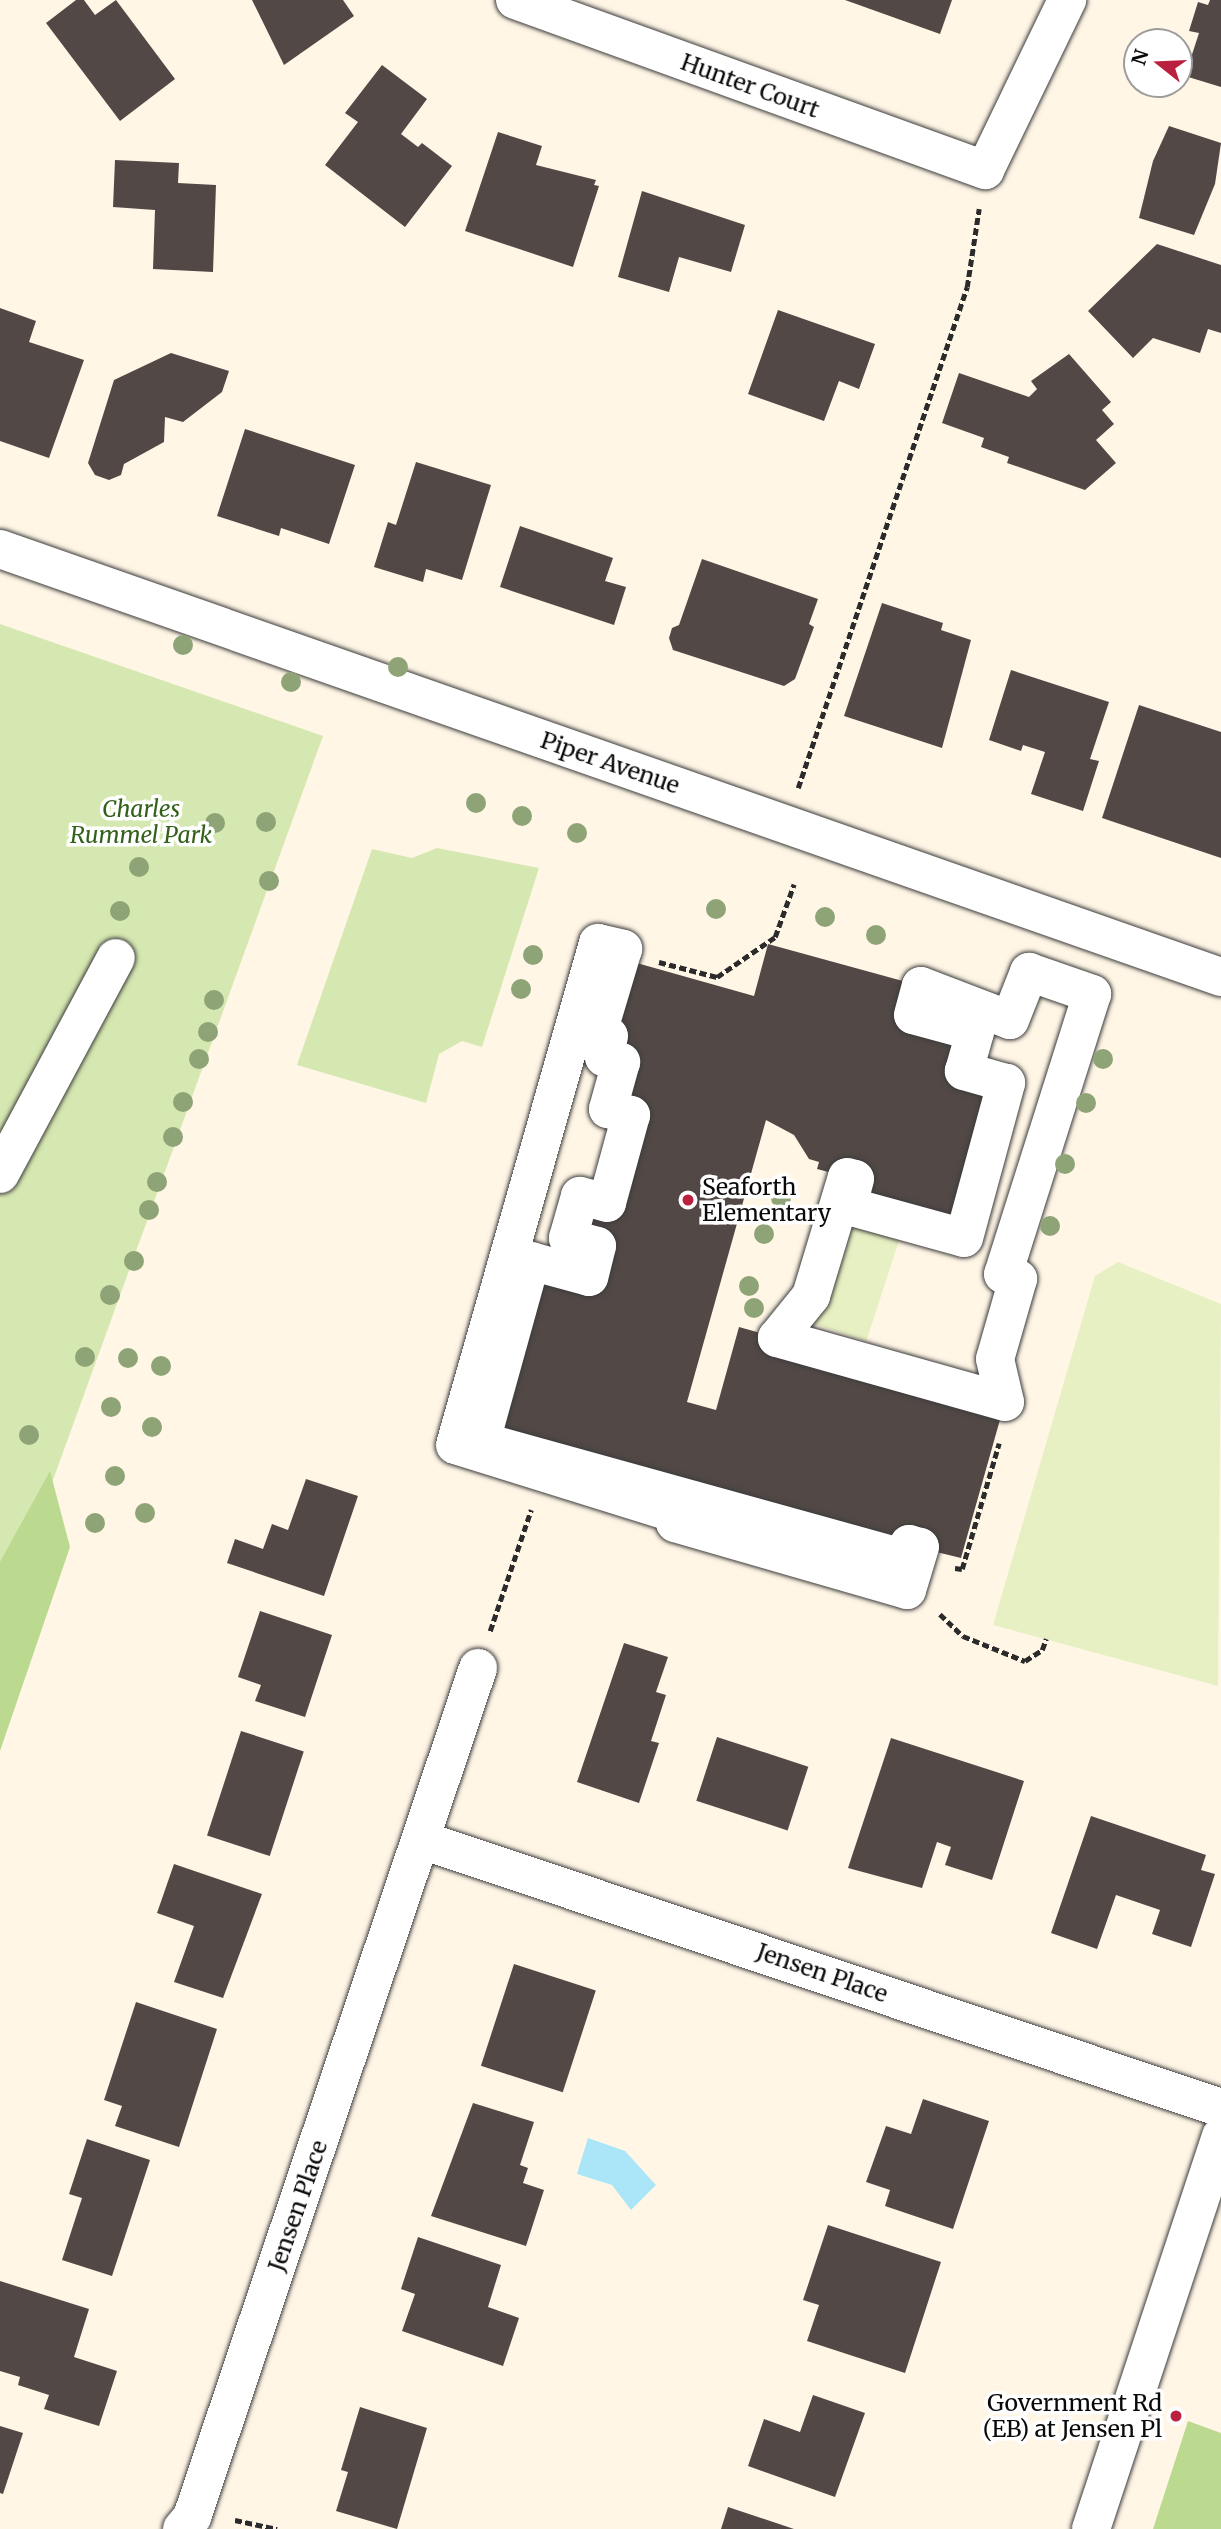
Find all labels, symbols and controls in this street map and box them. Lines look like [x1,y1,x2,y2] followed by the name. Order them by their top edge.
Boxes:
[1123,28,1193,98] north arrow
[1126,46,1154,68] text: N
[677,48,823,124] street label: Hunter Court
[537,726,683,800] street label: Piper Avenue
[70,795,212,849] park label: Charles Rummel Park
[702,1173,831,1227] place label: Seaforth Elementary
[680,1192,696,1208] marker: Seaforth Elementary
[753,1938,891,2008] street label: Jensen Place
[263,2137,333,2275] street label: Jensen Place
[983,2389,1162,2443] place label: Government Rd (EB) at Jensen Pl
[1168,2408,1184,2424] marker: Government Rd (EB) at Jensen Pl

